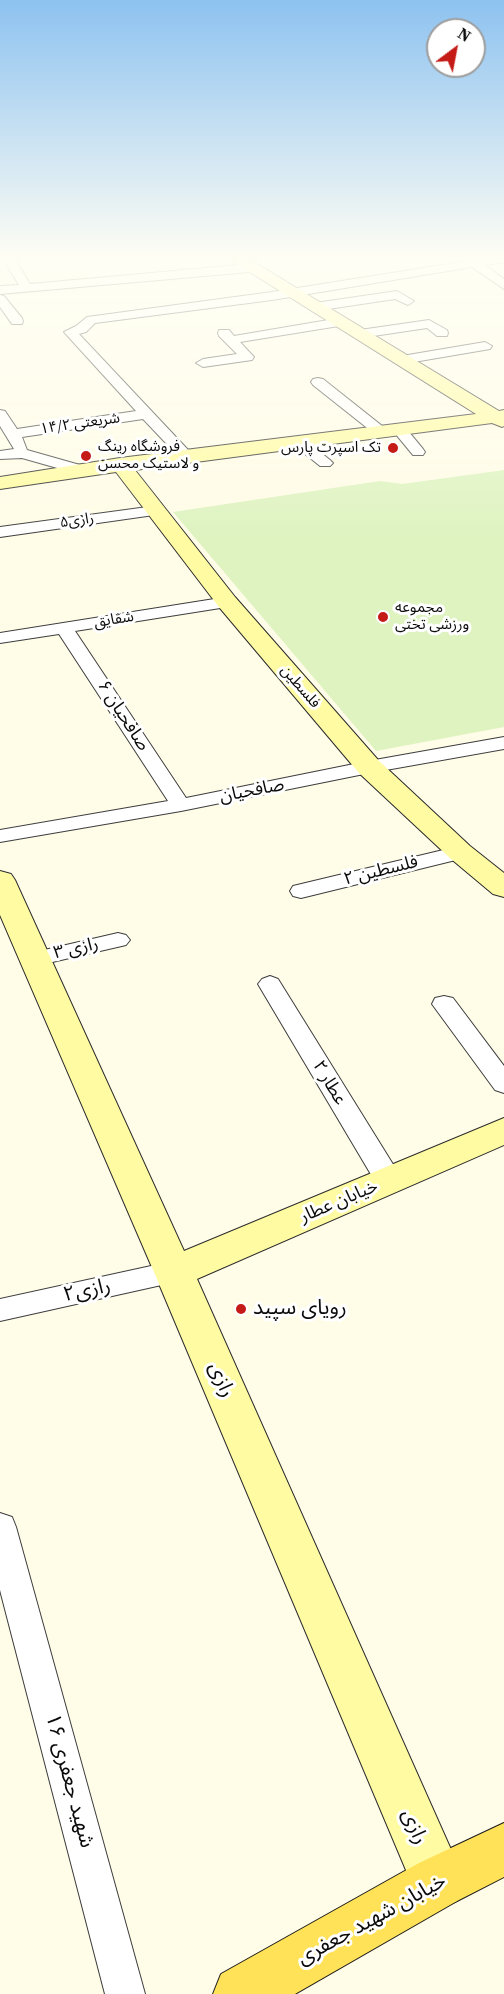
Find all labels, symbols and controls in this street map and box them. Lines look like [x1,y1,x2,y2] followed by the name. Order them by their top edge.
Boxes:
[426,18,486,78] north arrow
[454,22,475,47] text: N
[39,409,121,439] street label: شریعتی ۱۴/۲
[98,438,199,473] place label: فروشگاه رینگ و لاستیک محسن
[281,439,381,457] place label: تک اسپرت پارس
[386,441,400,455] marker: تک اسپرت پارس
[79,449,93,463] marker: فروشگاه رینگ و لاستیک محسن
[59,510,95,532] street label: رازی۵
[395,599,469,634] place label: مجموعه ورزشی تختی
[93,608,135,632] street label: شقایق
[376,610,390,624] marker: مجموعه ورزشی تختی
[276,662,324,712] street label: فلسطین
[92,677,154,755] street label: صافحیان ۶
[218,774,286,808] street label: صافحیان
[342,851,420,891] street label: فلسطین ۲
[52,933,100,965] street label: رازی ۳
[307,1057,351,1109] street label: عطار ۲
[297,1176,381,1228] street label: خیابان عطار
[61,1274,113,1308] street label: رازی۲
[253,1296,347,1322] place label: رویای سپید
[234,1302,248,1316] marker: رویای سپید
[202,1359,240,1401] street label: رازی
[39,1711,99,1851] street label: شهید جعفری ۱۶
[395,1806,433,1848] street label: رازی
[293,1869,451,1971] street label: خیابان شهید جعفری

